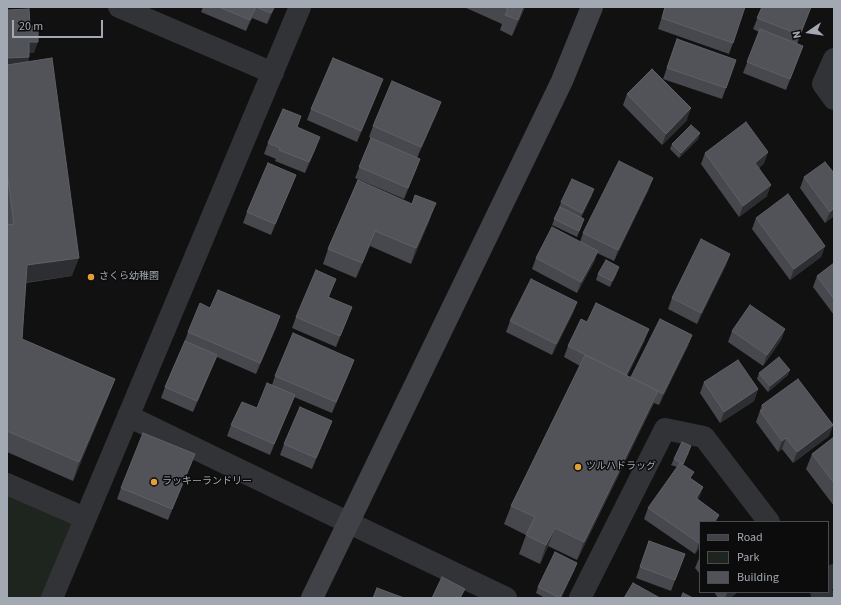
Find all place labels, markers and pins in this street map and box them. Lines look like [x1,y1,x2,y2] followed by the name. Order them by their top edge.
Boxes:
[99,271,159,283] place label: さくら幼稚園
[86,272,96,282] marker: さくら幼稚園
[586,461,656,473] place label: ツルハドラッグ
[573,462,583,472] marker: ツルハドラッグ
[162,476,252,488] place label: ラッキーランドリー
[149,477,159,487] marker: ラッキーランドリー

